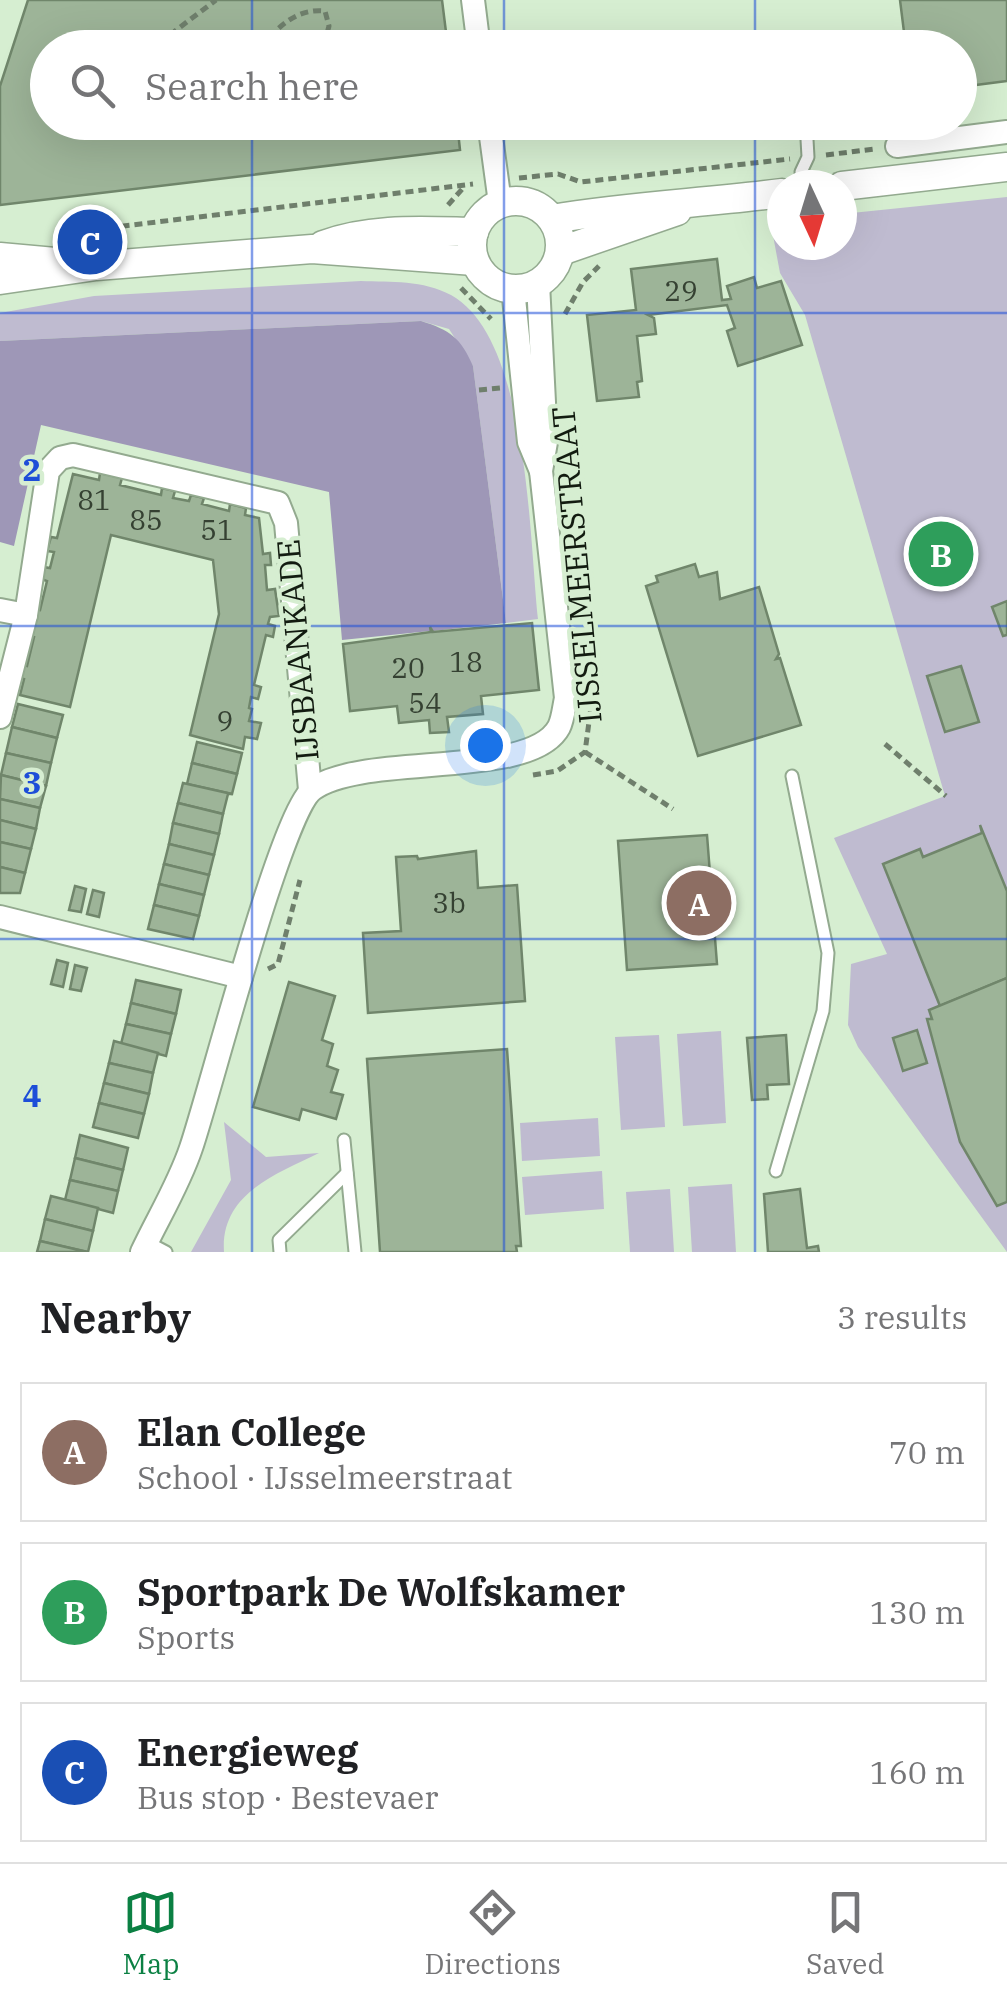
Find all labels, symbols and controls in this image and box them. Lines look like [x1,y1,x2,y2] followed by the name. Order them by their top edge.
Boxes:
[30,30,977,140] search box
[65,58,120,113] icon: search
[145,61,359,110] text: Search here
[767,170,857,260] north arrow
[58,204,122,280] pin: C
[664,272,698,309] house number: 29
[541,405,611,725] street label: IJSSELMEERSTRAAT
[22,448,42,490] text: 2
[77,481,111,518] house number: 81
[129,501,163,538] house number: 85
[200,511,234,548] house number: 51
[908,516,974,592] pin: B
[266,537,328,763] street label: IJSBAANKADE
[449,643,483,680] house number: 18
[391,649,425,686] house number: 20
[408,684,442,721] house number: 54
[217,702,233,739] house number: 9
[460,720,511,771] your location
[22,761,42,803] text: 3
[666,866,732,940] pin: A
[432,884,466,921] house number: 3b
[22,1074,42,1116] text: 4
[40,1290,191,1345] text: Nearby
[837,1296,967,1338] text: 3 results
[137,1407,366,1456] text: Elan College
[63,1431,86,1473] text: A
[889,1431,965,1473] text: 70 m
[137,1456,513,1498] text: School · IJsselmeerstraat
[137,1567,625,1616] text: Sportpark De Wolfskamer
[63,1591,86,1633] text: B
[869,1591,965,1633] text: 130 m
[137,1616,235,1658] text: Sports
[137,1727,359,1776] text: Energieweg
[64,1751,85,1793] text: C
[869,1751,965,1793] text: 160 m
[137,1776,438,1818] text: Bus stop · Bestevaer
[123,1885,179,1982] tab: Map
[424,1885,561,1982] tab: Directions
[806,1885,884,1982] tab: Saved

